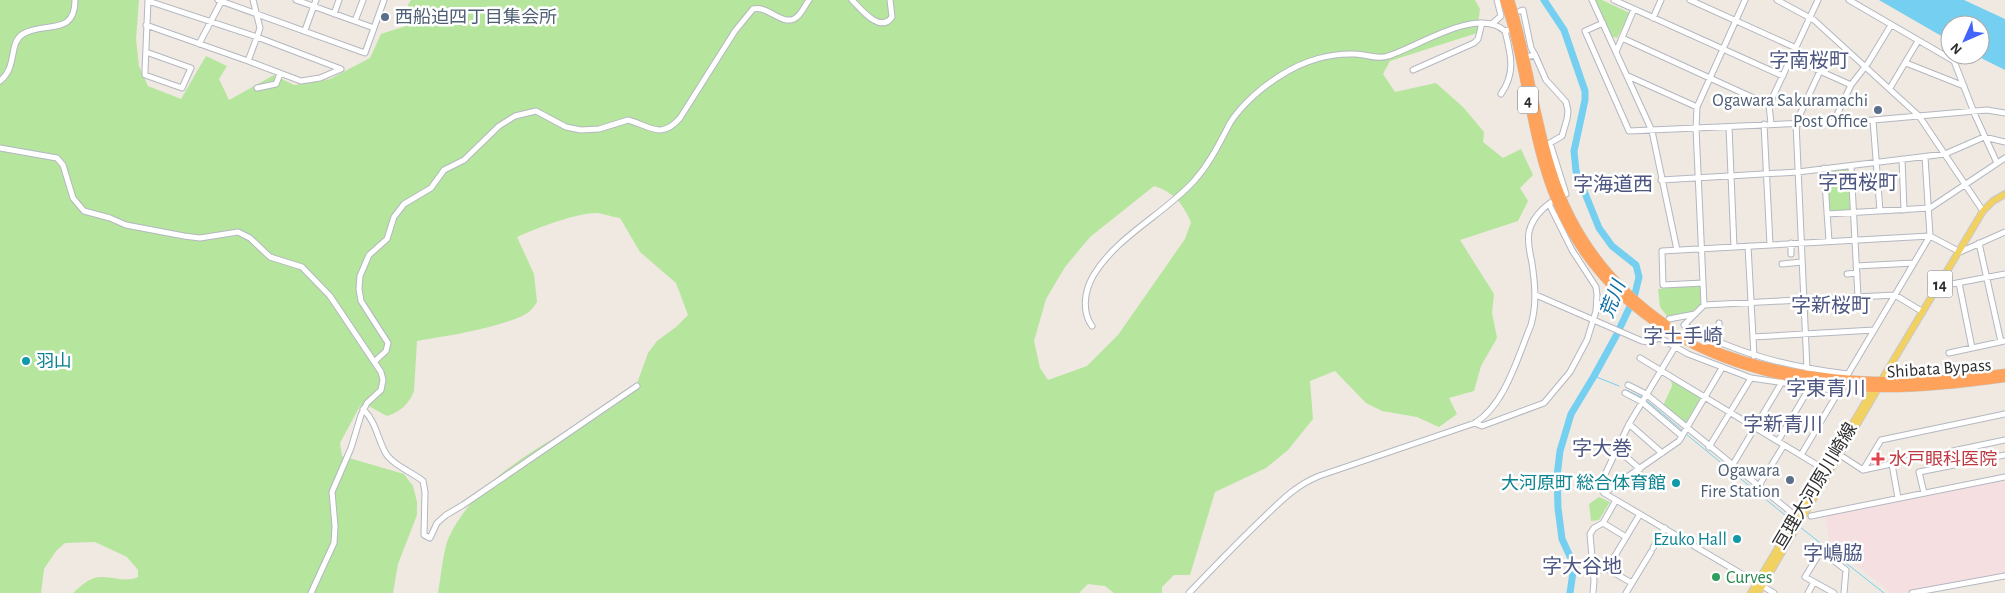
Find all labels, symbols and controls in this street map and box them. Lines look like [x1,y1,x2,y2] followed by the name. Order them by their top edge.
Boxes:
[395,7,557,27] place label: 西船迫四丁目集会所
[379,11,391,23] marker: 西船迫四丁目集会所
[1940,15,1990,65] north arrow
[1948,40,1965,57] text: N
[1769,49,1849,71] district label: 字南桜町
[1518,86,1538,114] road number: 4
[1712,92,1868,131] place label: Ogawara Sakuramachi Post Office
[1872,104,1884,116] marker: Ogawara Sakuramachi Post Office
[1818,171,1898,193] district label: 字西桜町
[1573,173,1653,195] district label: 字海道西
[1928,270,1952,298] road number: 14
[1597,276,1630,321] water label: 荒川
[1791,294,1871,316] district label: 字新桜町
[1643,325,1723,347] district label: 字土手崎
[36,352,72,371] place label: 羽山
[20,355,32,367] marker: 羽山
[1886,356,1992,382] street label: Shibata Bypass
[1786,377,1866,399] district label: 字東青川
[1743,413,1823,435] district label: 字新青川
[1769,419,1861,553] street label: 亘理大河原川崎線
[1572,437,1632,459] district label: 字大巻
[1889,450,1997,469] place label: 水戸眼科医院
[1871,452,1885,466] marker: 水戸眼科医院
[1700,462,1780,501] place label: Ogawara Fire Station
[1501,473,1666,493] place label: 大河原町 総合体育館
[1784,474,1796,486] marker: Ogawara Fire Station
[1670,477,1682,489] marker: 大河原町 総合体育館
[1653,531,1727,549] place label: Ezuko Hall
[1731,533,1743,545] marker: Ezuko Hall
[1803,542,1863,564] district label: 字嶋脇
[1542,555,1622,577] district label: 字大谷地
[1726,569,1772,587] place label: Curves
[1710,571,1722,583] marker: Curves

